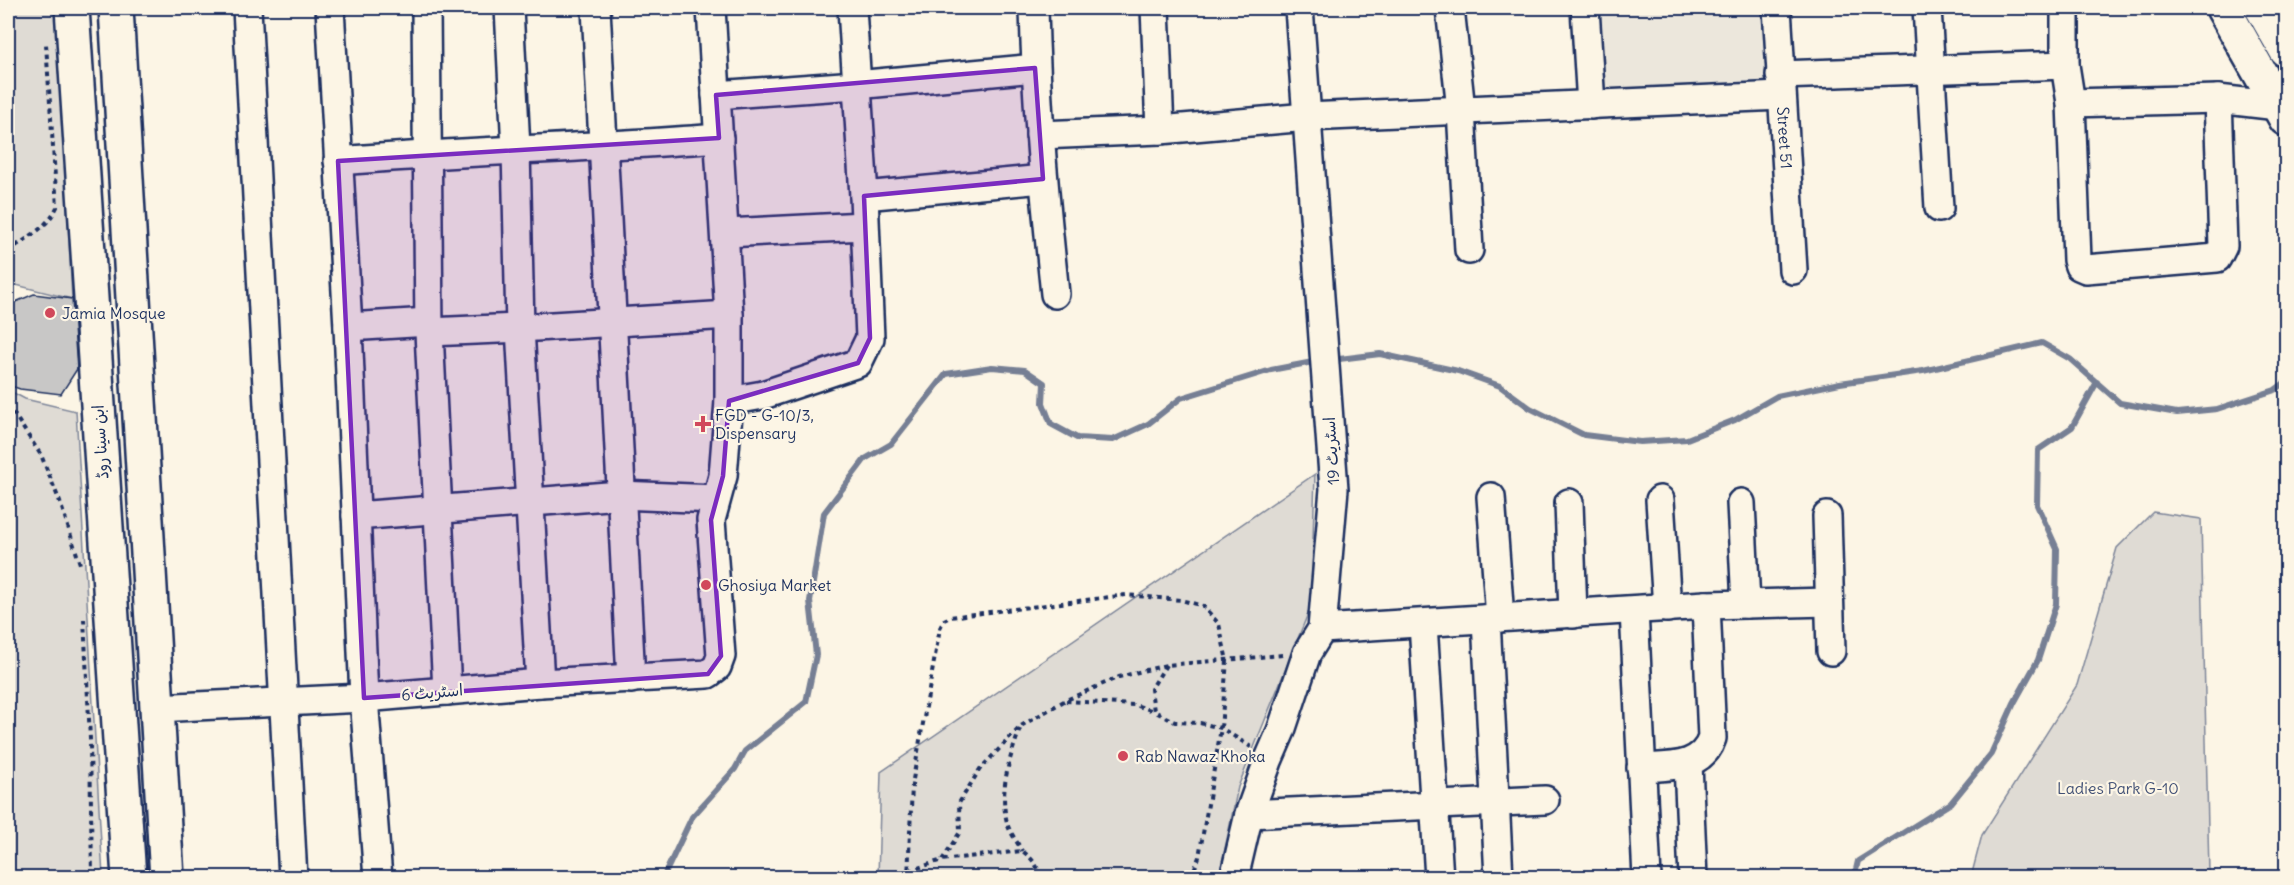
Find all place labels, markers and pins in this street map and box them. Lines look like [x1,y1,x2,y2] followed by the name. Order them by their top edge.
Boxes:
[62,303,166,323] place label: Jamia Mosque
[43,306,57,320] marker: Jamia Mosque
[715,405,814,443] place label: FGD - G-10/3, Dispensary
[696,417,710,431] marker: FGD - G-10/3, Dispensary
[718,575,832,595] place label: Ghosiya Market
[699,578,713,592] marker: Ghosiya Market
[1135,746,1265,766] place label: Rab Nawaz Khoka
[1116,749,1130,763] marker: Rab Nawaz Khoka

